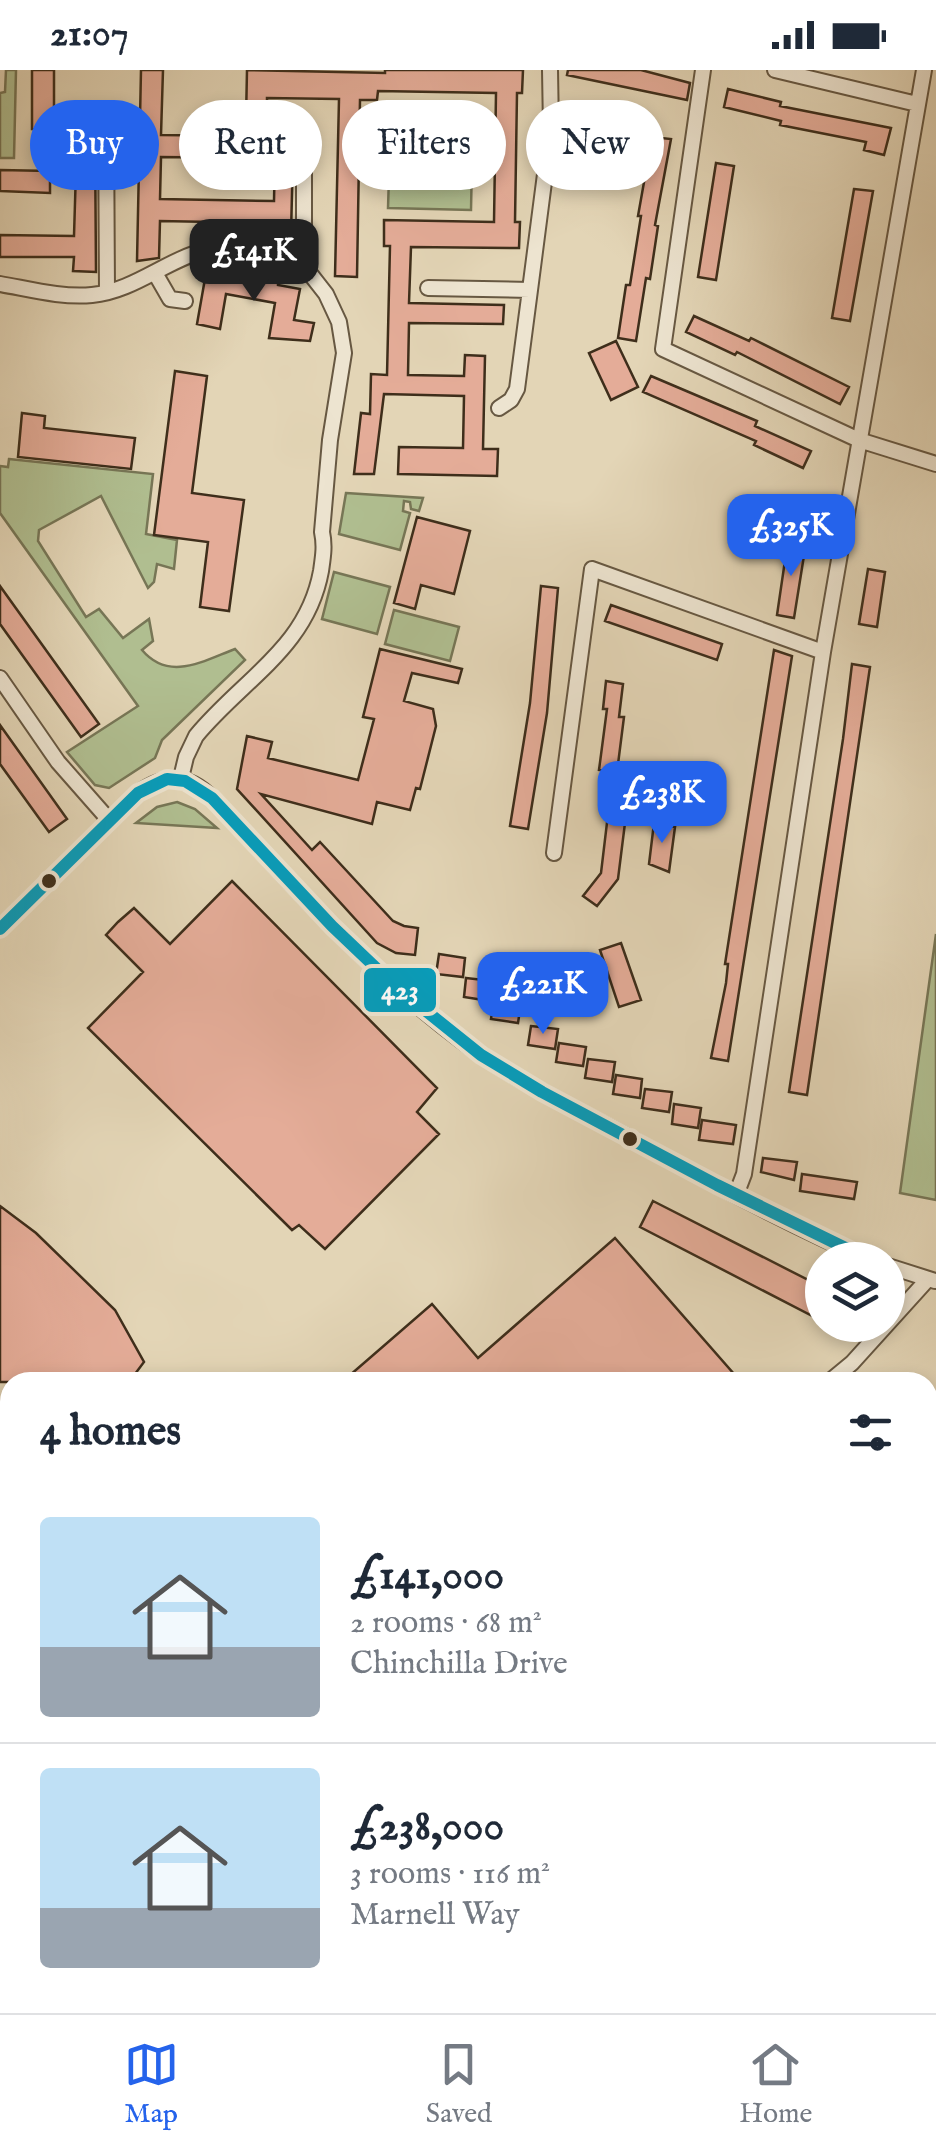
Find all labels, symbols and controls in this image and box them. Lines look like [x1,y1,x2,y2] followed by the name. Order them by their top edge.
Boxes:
[50,11,128,59] text: 21:07
[30,100,159,190] chip: Buy
[179,100,322,190] chip: Rent
[342,100,506,190] chip: Filters
[526,100,664,190] chip: New
[184,219,324,304] pin: £141K
[212,231,296,272] text: £141K
[721,494,861,579] pin: £325K
[749,506,833,547] text: £325K
[592,761,732,846] pin: £238K
[620,773,704,814] text: £238K
[39,871,59,891] unlabelled marker
[473,952,613,1037] pin: £221K
[499,964,587,1005] text: £221K
[362,966,438,1014] line badge: 423
[381,974,419,1009] text: 423
[620,1129,640,1149] unlabelled marker
[805,1242,905,1342] map controls
[805,1242,905,1342] button: layers
[843,1405,898,1460] icon: filters
[40,1406,181,1459] text: 4 homes
[350,1550,504,1603] text: £141,000
[120,1557,240,1677] icon: home
[350,1603,542,1644] text: 2 rooms · 68 m²
[350,1644,568,1685] text: Chinchilla Drive
[350,1801,504,1854] text: £238,000
[120,1808,240,1928] icon: home
[350,1854,550,1895] text: 3 rooms · 116 m²
[350,1895,520,1936] text: Marnell Way
[124,2037,179,2132] tab: Map
[426,2037,492,2132] tab: Saved
[739,2037,812,2132] tab: Home

